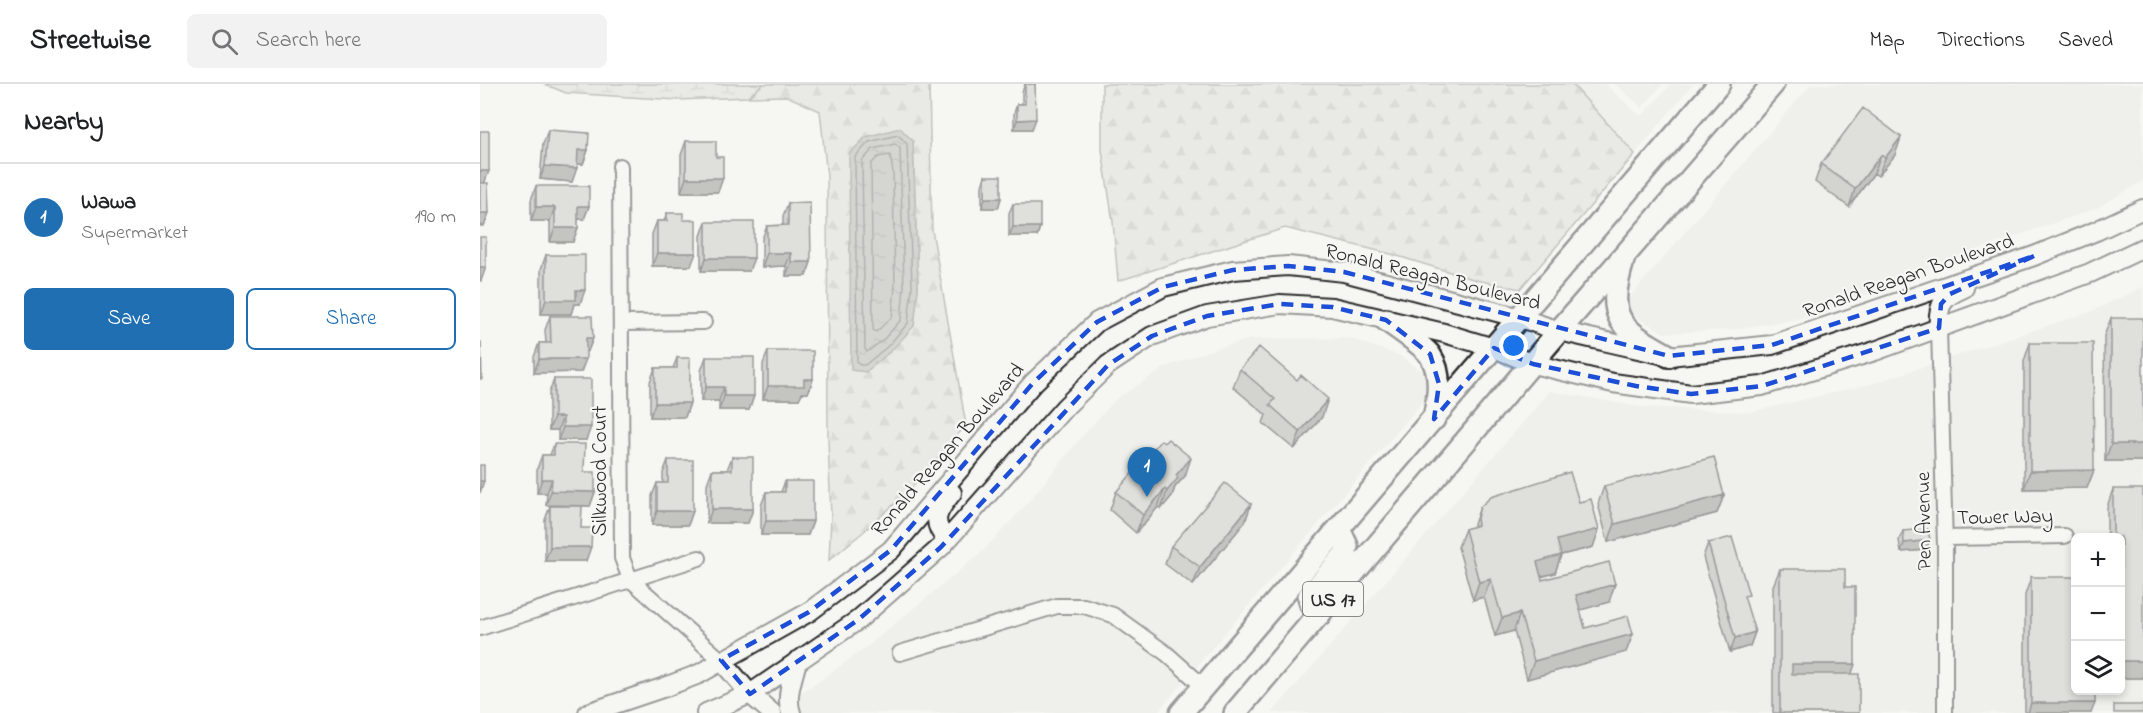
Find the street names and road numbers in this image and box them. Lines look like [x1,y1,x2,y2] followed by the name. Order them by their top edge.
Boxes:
[1799,227,2019,329] street label: Ronald Reagan Boulevard
[1321,237,1544,321] street label: Ronald Reagan Boulevard
[865,357,1034,545] street label: Ronald Reagan Boulevard
[586,406,616,536] street label: Silkwood Court
[1909,471,1941,571] street label: Pen Avenue
[1957,502,2054,536] street label: Tower Way
[1303,582,1363,616] road number: US 17

